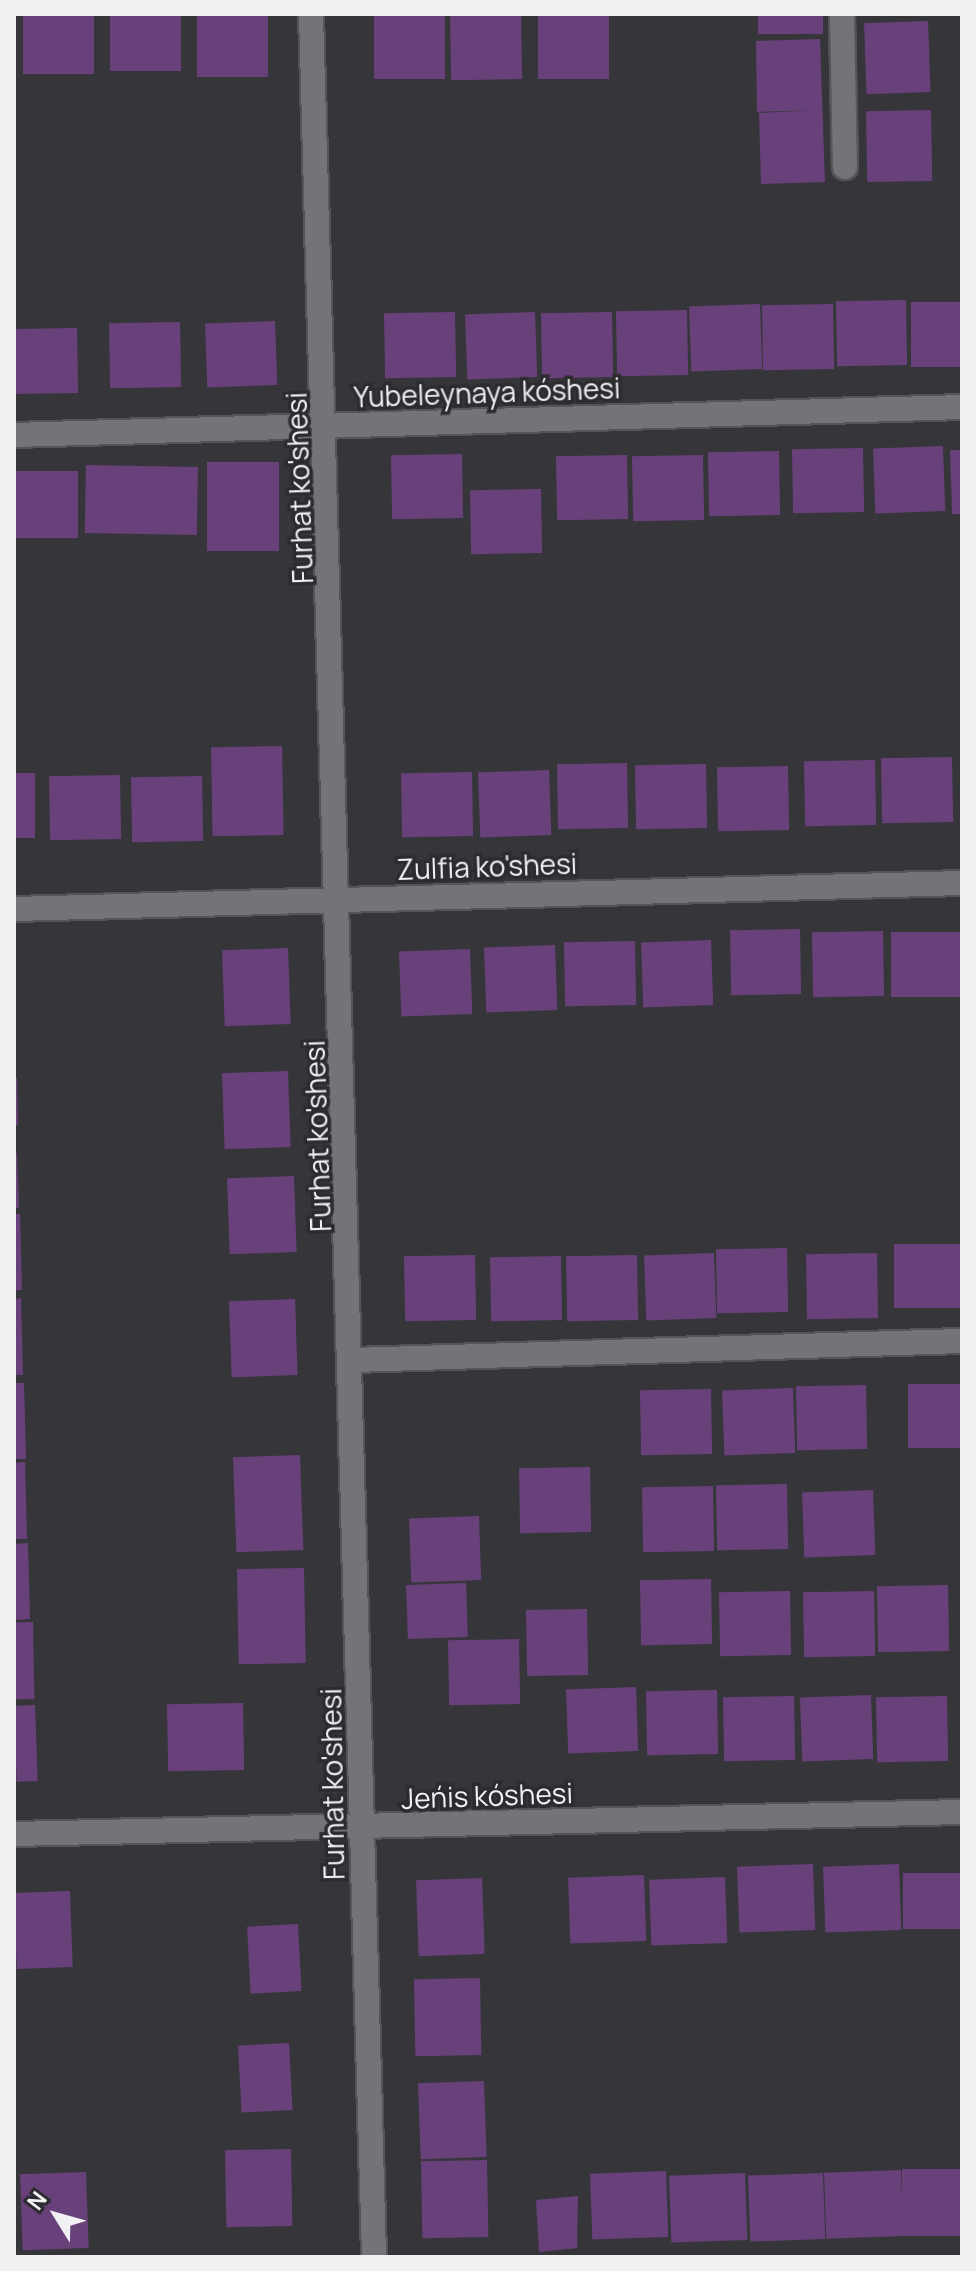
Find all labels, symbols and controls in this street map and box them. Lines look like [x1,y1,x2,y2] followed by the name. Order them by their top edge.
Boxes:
[353,371,621,413] street label: Yubeleynaya kóshesi
[279,392,319,584] street label: Furhat ko'shesi
[396,846,578,886] street label: Zulfia ko'shesi
[297,1040,337,1232] street label: Furhat ko'shesi
[314,1688,350,1880] street label: Furhat ko'shesi
[401,1775,573,1815] street label: Jeńis kóshesi
[16,2175,96,2255] north arrow
[20,2185,54,2216] text: N

